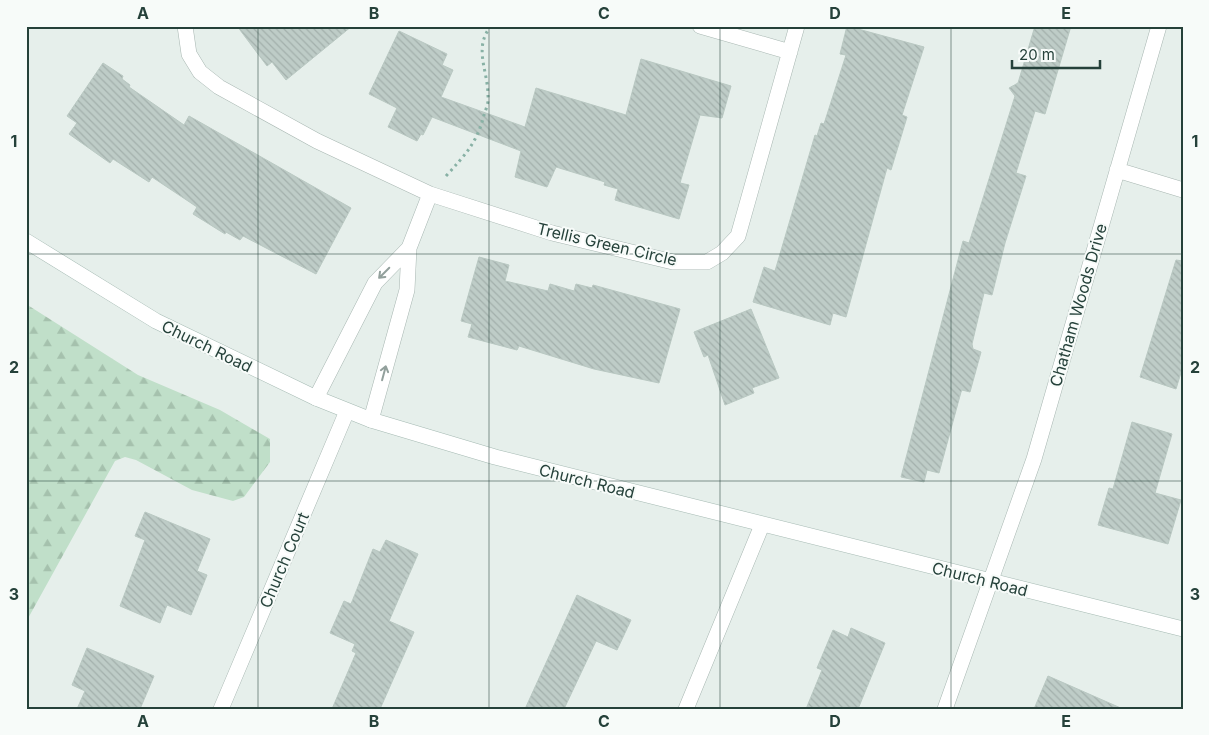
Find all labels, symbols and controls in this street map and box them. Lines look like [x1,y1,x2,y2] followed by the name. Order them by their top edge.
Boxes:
[137,3,149,23] text: A
[369,3,379,23] text: B
[598,3,610,23] text: C
[829,3,841,23] text: D
[1061,3,1071,23] text: E
[1012,38,1099,70] scale bar
[1019,45,1055,64] text: 20 m
[11,131,17,151] text: 1
[1192,131,1198,151] text: 1
[535,218,679,270] street label: Trellis Green Circle
[1045,221,1111,389] street label: Chatham Woods Drive
[378,267,391,279] one-way arrow
[159,316,255,376] street label: Church Road
[9,357,19,377] text: 2
[1190,357,1200,377] text: 2
[380,366,390,382] one-way arrow
[537,459,637,503] street label: Church Road
[255,509,313,611] street label: Church Court
[930,557,1030,601] street label: Church Road
[9,584,19,604] text: 3
[1190,584,1200,604] text: 3
[137,711,149,731] text: A
[369,711,379,731] text: B
[598,711,610,731] text: C
[829,711,841,731] text: D
[1061,711,1071,731] text: E

